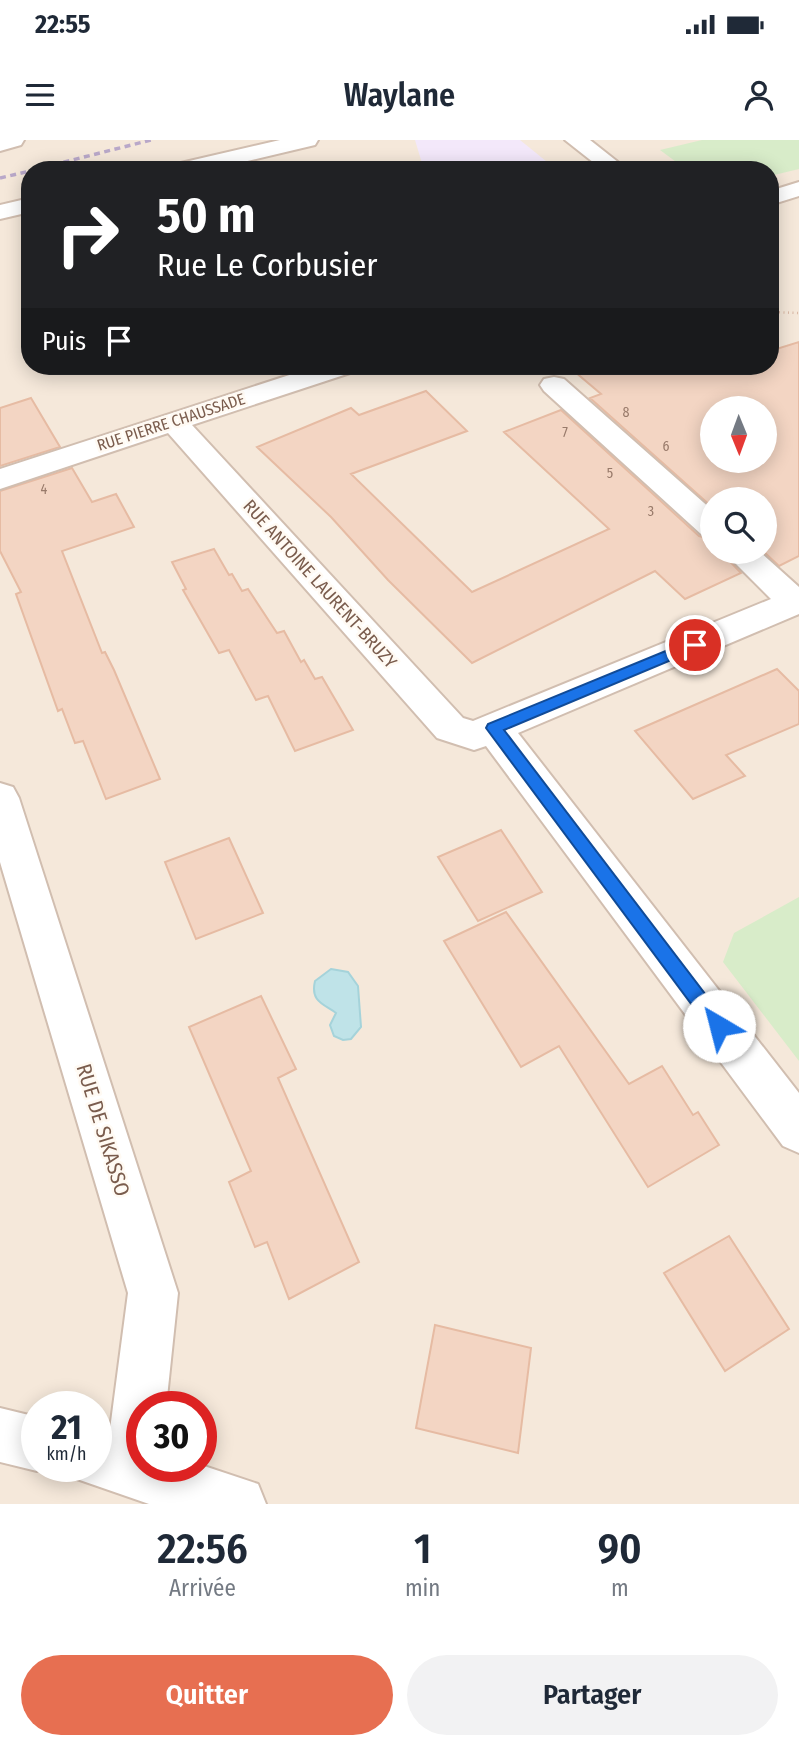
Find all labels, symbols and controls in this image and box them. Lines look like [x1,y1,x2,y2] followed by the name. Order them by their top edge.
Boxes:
[35,9,91,40] text: 22:55
[21,76,59,114] icon: menu
[344,76,455,114] text: Waylane
[740,76,778,114] icon: person
[157,186,255,245] text: 50 m
[42,189,133,280] icon: right
[157,246,377,284] text: Rue Le Corbusier
[100,322,138,360] icon: arrive
[42,326,86,357] text: Puis
[95,389,247,455] street label: RUE PIERRE CHAUSSADE
[700,396,777,472] north arrow
[700,396,777,564] map controls
[623,404,630,421] house number: 8
[562,424,568,441] house number: 7
[663,438,670,455] house number: 6
[607,465,613,482] house number: 5
[41,481,48,498] house number: 4
[700,487,777,564] button: search
[239,495,402,673] street label: RUE ANTOINE LAURENT-BRUZY
[648,503,654,520] house number: 3
[665,615,725,675] pin
[676,626,714,664] icon: arrive
[682,989,756,1063] position arrow
[71,1061,135,1199] street label: RUE DE SIKASSO
[126,1391,217,1482] speed limit sign: 30
[51,1406,82,1448] text: 21
[46,1443,87,1465] text: km/h
[157,1524,248,1574] text: 22:56
[414,1524,431,1574] text: 1
[598,1524,642,1574] text: 90
[169,1574,236,1602] text: Arrivée
[405,1574,440,1602] text: min
[611,1574,629,1602] text: m
[21,1655,393,1735] button: Quitter
[407,1655,778,1735] button: Partager

